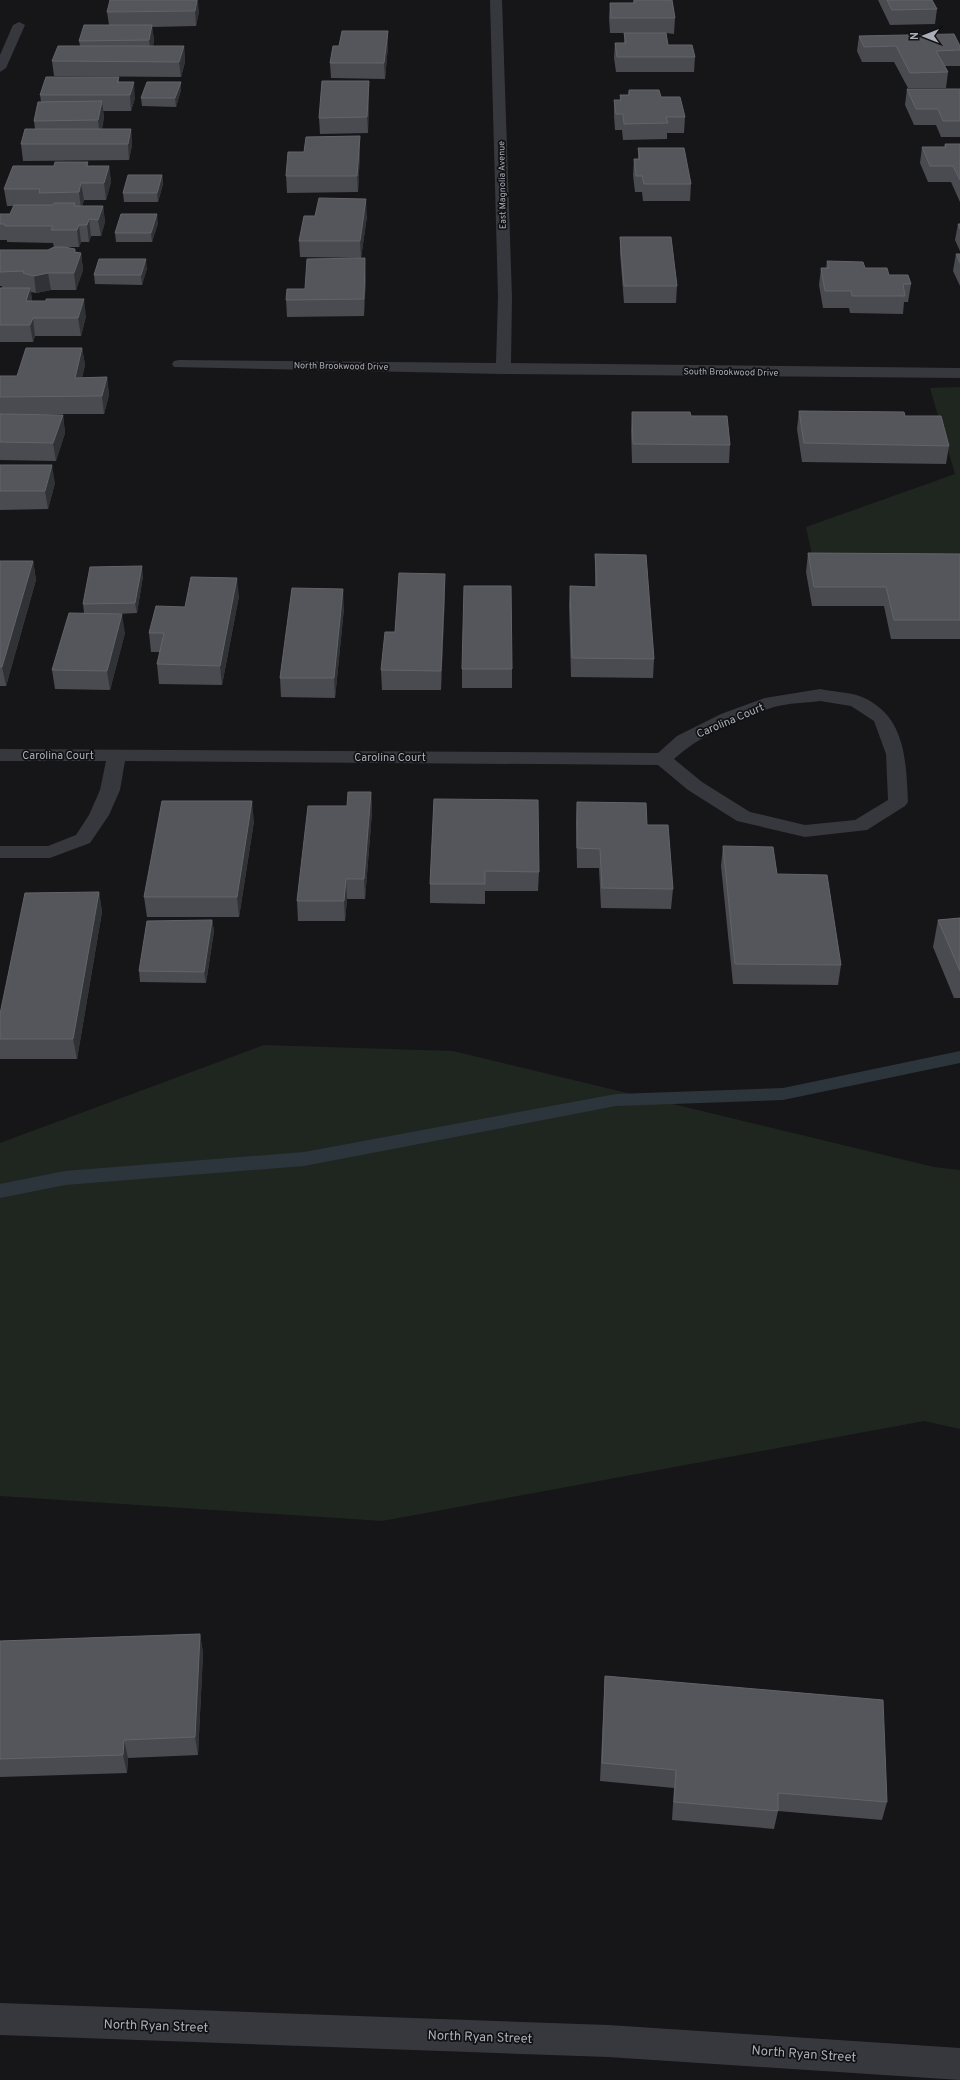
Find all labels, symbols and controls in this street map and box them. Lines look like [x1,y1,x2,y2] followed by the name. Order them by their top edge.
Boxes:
[904,16,944,56] north arrow
[908,32,922,40] text: N
[496,141,509,229] street label: East Magnolia Avenue
[294,360,389,373] street label: North Brookwood Drive
[683,366,779,379] street label: South Brookwood Drive
[695,700,766,741] street label: Carolina Court
[22,749,94,763] street label: Carolina Court
[354,751,426,765] street label: Carolina Court
[103,2017,209,2037] street label: North Ryan Street
[427,2028,533,2048] street label: North Ryan Street
[751,2043,857,2067] street label: North Ryan Street

